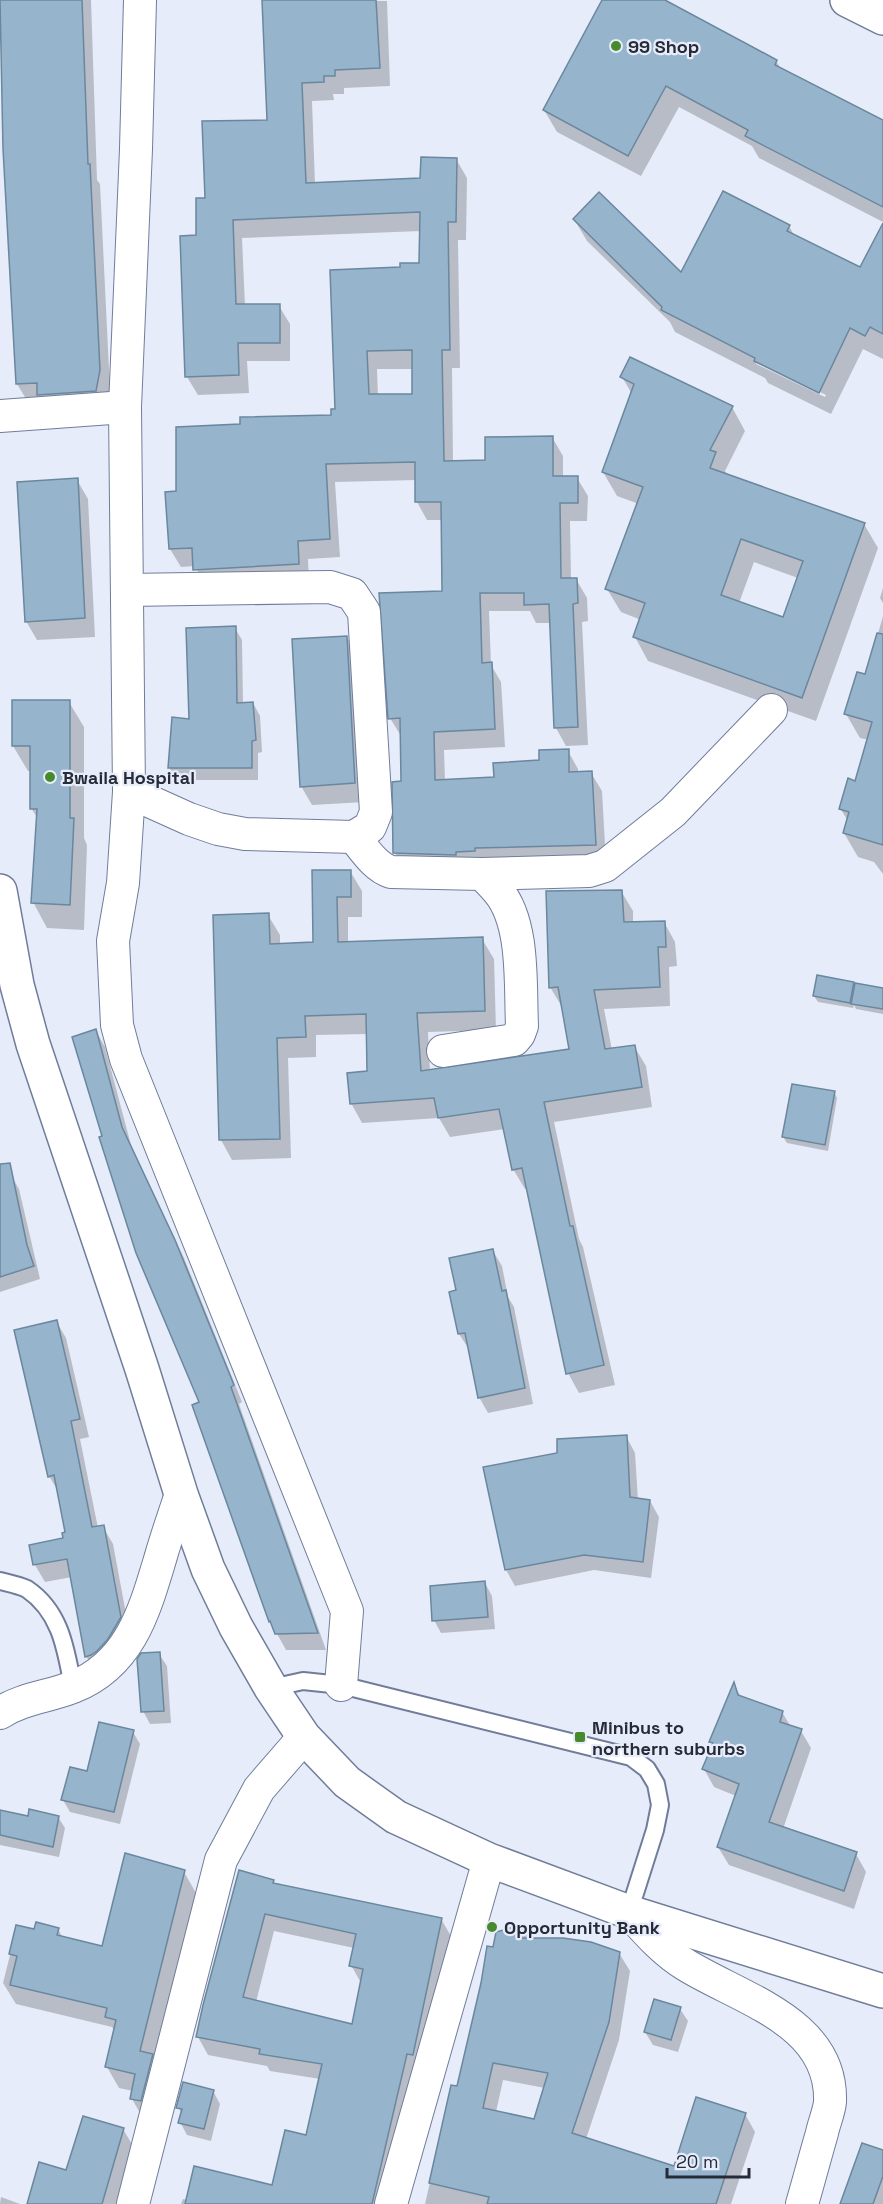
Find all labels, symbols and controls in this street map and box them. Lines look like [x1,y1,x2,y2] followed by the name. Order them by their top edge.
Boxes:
[628,35,699,58] place label: 99 Shop
[609,39,623,53] marker: 99 Shop
[62,766,195,789] place label: Bwaila Hospital
[43,770,57,784] marker: Bwaila Hospital
[592,1716,745,1760] place label: Minibus to northern suburbs
[573,1730,587,1744] marker: Minibus to northern suburbs
[504,1916,660,1939] place label: Opportunity Bank
[485,1920,499,1934] marker: Opportunity Bank
[667,2141,750,2179] scale bar
[676,2150,719,2173] text: 20 m

